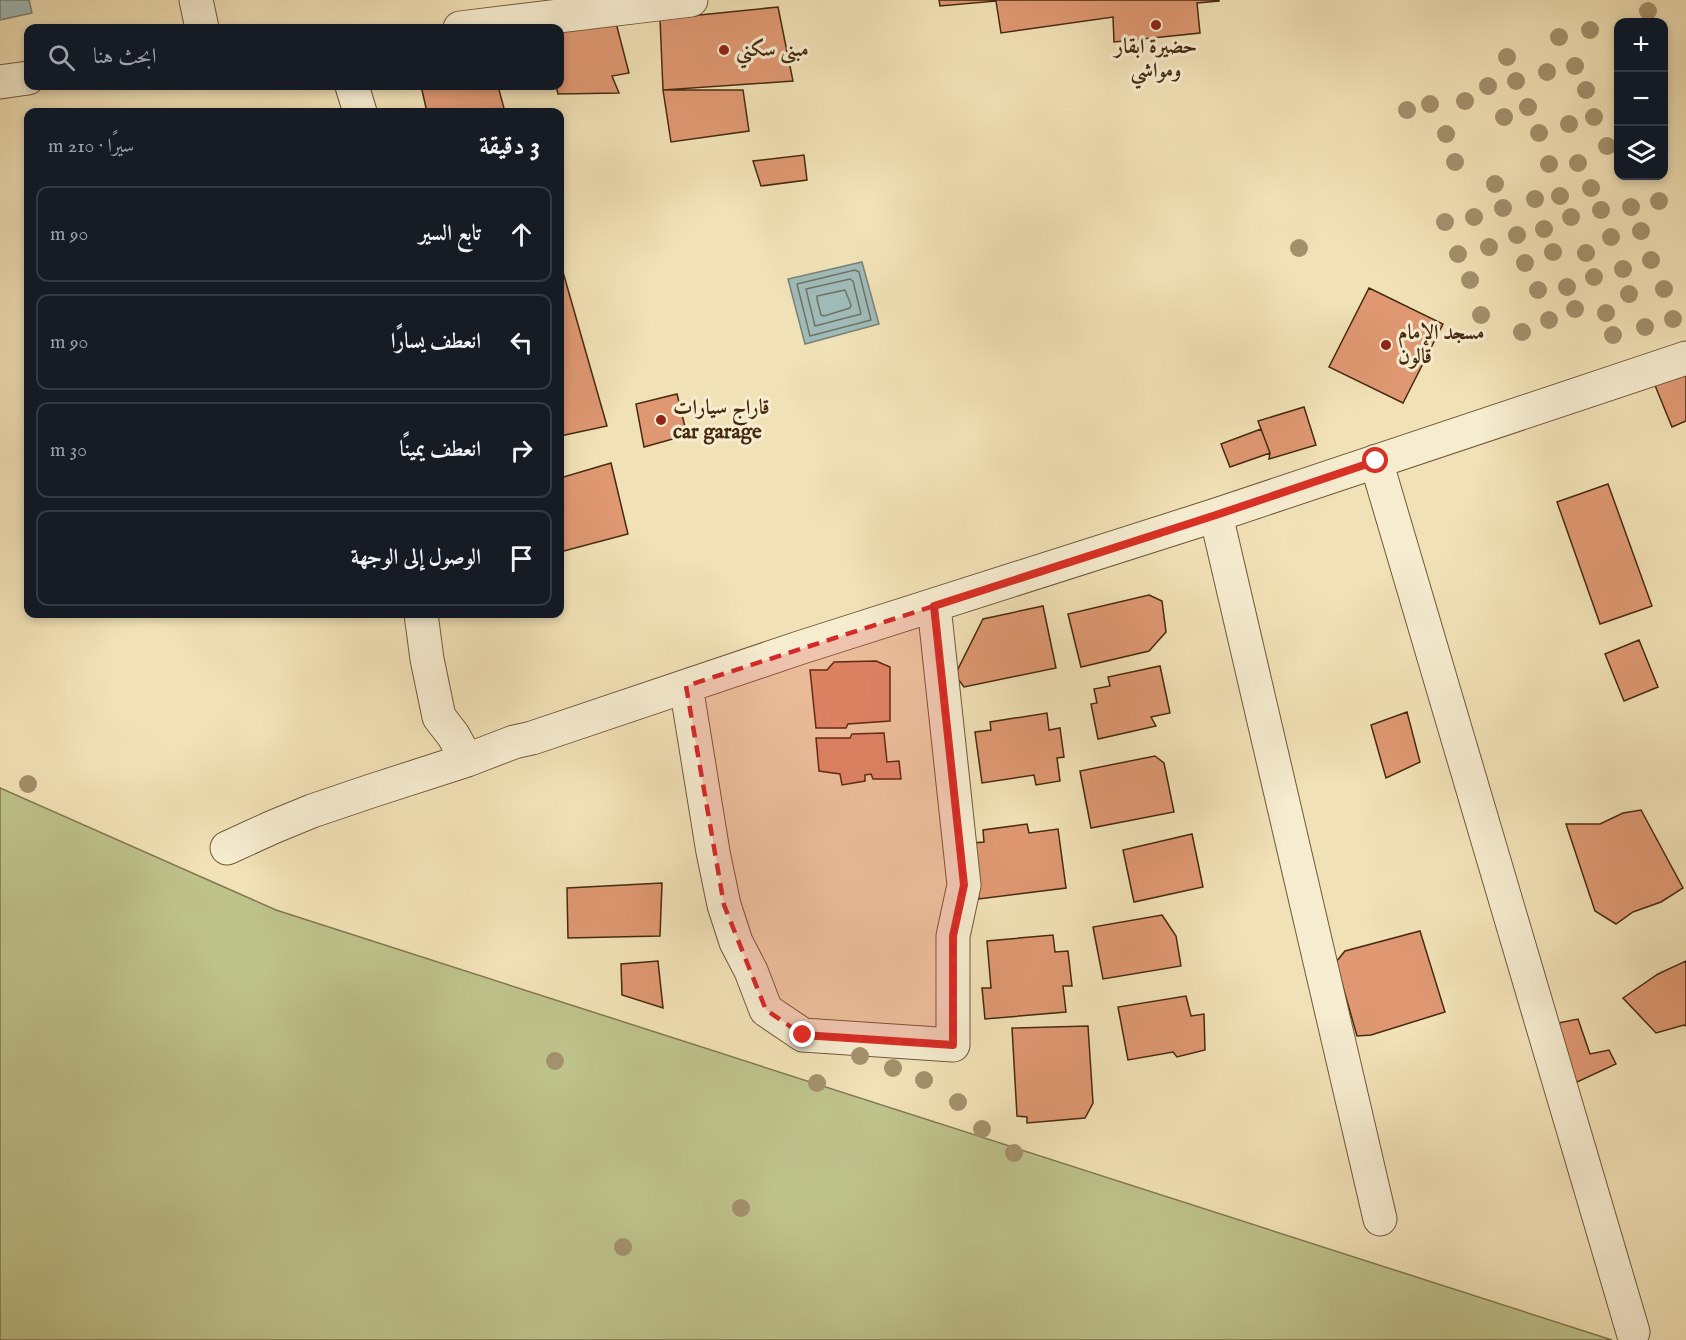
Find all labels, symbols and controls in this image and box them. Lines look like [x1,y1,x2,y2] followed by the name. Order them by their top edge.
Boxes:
[1149,18,1163,32] marker: حضيرة ابقار ومواشي
[1614,18,1668,180] map controls
[1614,18,1668,72] button: +
[24,24,564,90] search box
[1113,34,1197,90] place label: حضيرة ابقار ومواشي
[736,37,809,69] place label: مبنى سكني
[45,41,78,74] icon: search
[93,43,156,71] text: ابحث هنا
[717,43,731,57] marker: مبنى سكني
[1614,72,1668,126] button: −
[1614,126,1668,180] button: layers
[479,130,540,163] text: 3 دقيقة
[48,134,134,159] text: سيرًا · 210 m
[505,218,538,251] icon: ahead
[419,220,481,248] text: تابع السير
[50,222,88,247] text: 90 m
[1398,320,1484,371] place label: مسجد الإمام قالون
[505,326,538,359] icon: left
[391,328,481,356] text: انعطف يسارًا
[50,330,88,355] text: 90 m
[1379,338,1393,352] marker: مسجد الإمام قالون
[673,395,770,446] place label: قاراج سيارات car garage
[654,413,668,427] marker: قاراج سيارات car garage
[505,434,538,467] icon: right
[400,436,481,464] text: انعطف يمينًا
[50,438,87,463] text: 30 m
[1362,447,1388,473] route start
[505,542,538,575] icon: arrive
[351,544,481,572] text: الوصول إلى الوجهة
[789,1021,815,1047] route end

